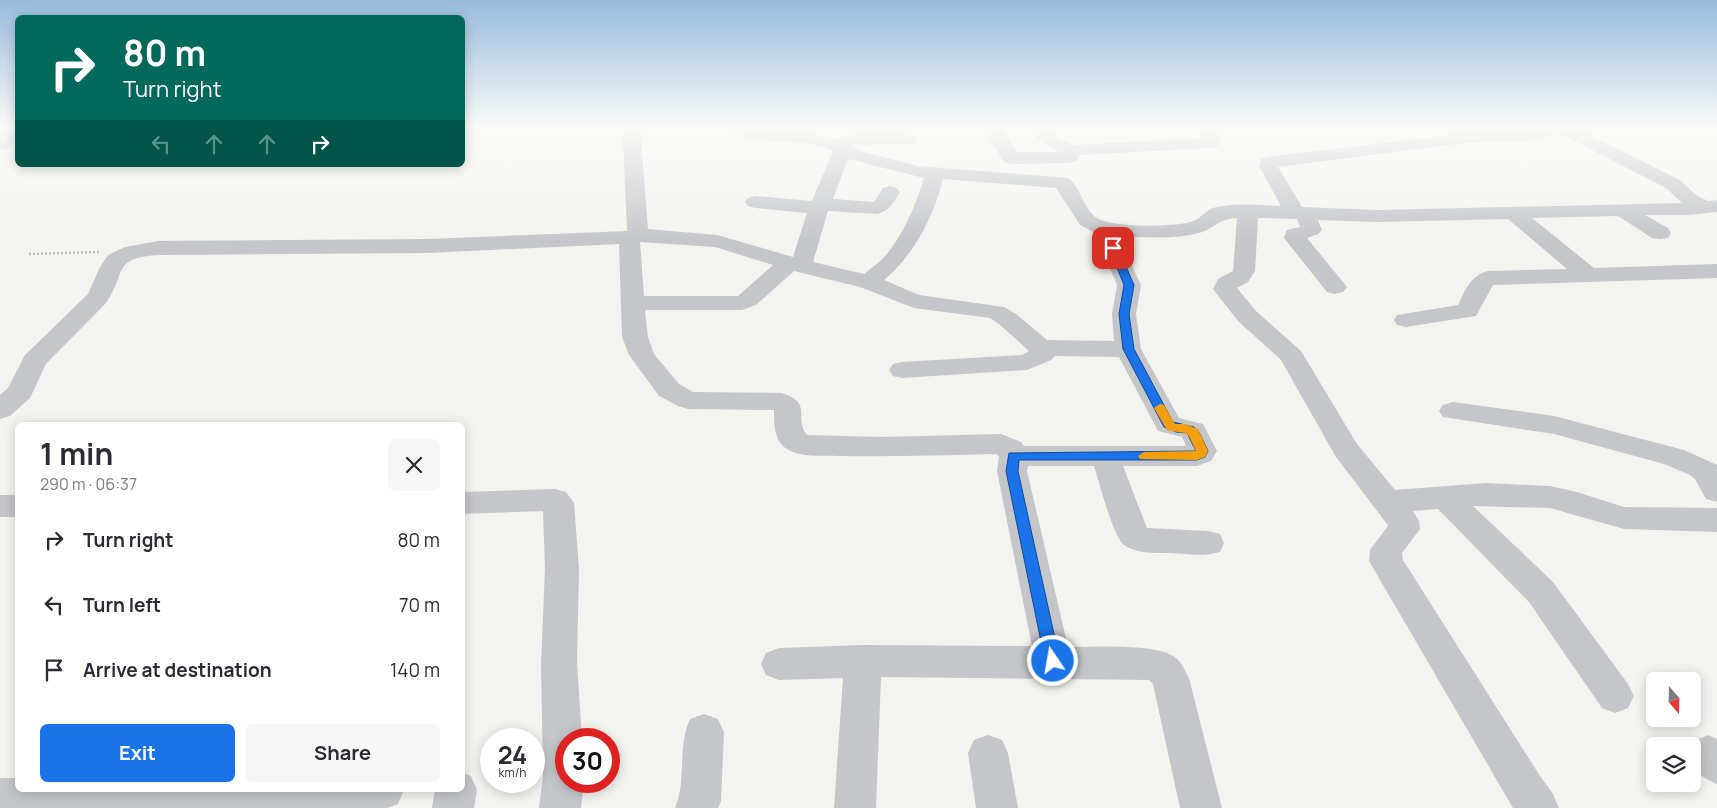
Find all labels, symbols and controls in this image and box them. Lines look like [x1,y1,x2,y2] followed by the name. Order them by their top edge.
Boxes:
[123,29,206,77] text: 80 m
[40,35,105,100] icon: right
[123,74,221,104] text: Turn right
[147,130,175,158] icon: left
[200,130,228,158] icon: ahead
[253,130,281,158] icon: ahead
[306,130,334,158] icon: right
[1092,227,1134,269] pin
[1099,234,1127,262] icon: arrive
[40,433,113,474] text: 1 min
[388,439,440,491] button: close
[40,473,137,495] text: 290 m · 06:37
[40,526,68,554] icon: right
[83,527,173,553] text: Turn right
[397,527,440,553] text: 80 m
[40,591,68,619] icon: left
[83,592,161,618] text: Turn left
[399,592,440,618] text: 70 m
[1026,634,1078,686] position arrow
[40,656,68,684] icon: arrive
[83,657,272,683] text: Arrive at destination
[390,657,440,683] text: 140 m
[1646,672,1701,728] north arrow
[1646,672,1701,792] map controls
[40,724,235,782] button: Exit
[245,724,440,782] button: Share
[555,728,620,793] speed limit sign: 30
[498,737,527,772] text: 24
[1646,737,1701,792] button: layers
[499,764,526,781] text: km/h

